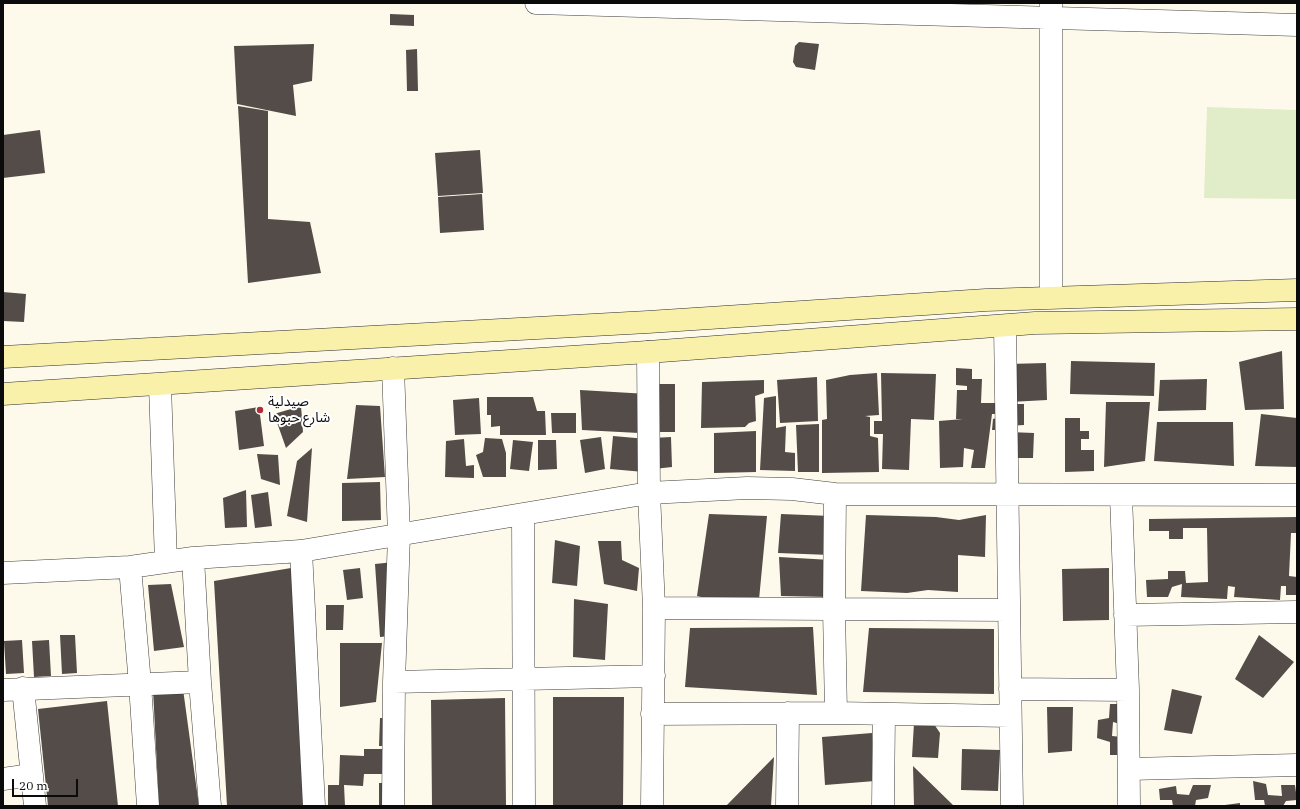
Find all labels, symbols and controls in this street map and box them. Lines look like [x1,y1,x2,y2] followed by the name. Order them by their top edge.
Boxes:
[268,394,330,426] place label: صيدلية شارع حبوها
[255,405,265,415] marker: صيدلية شارع حبوها
[14,771,80,797] scale bar
[19,778,48,793] text: 20 m

